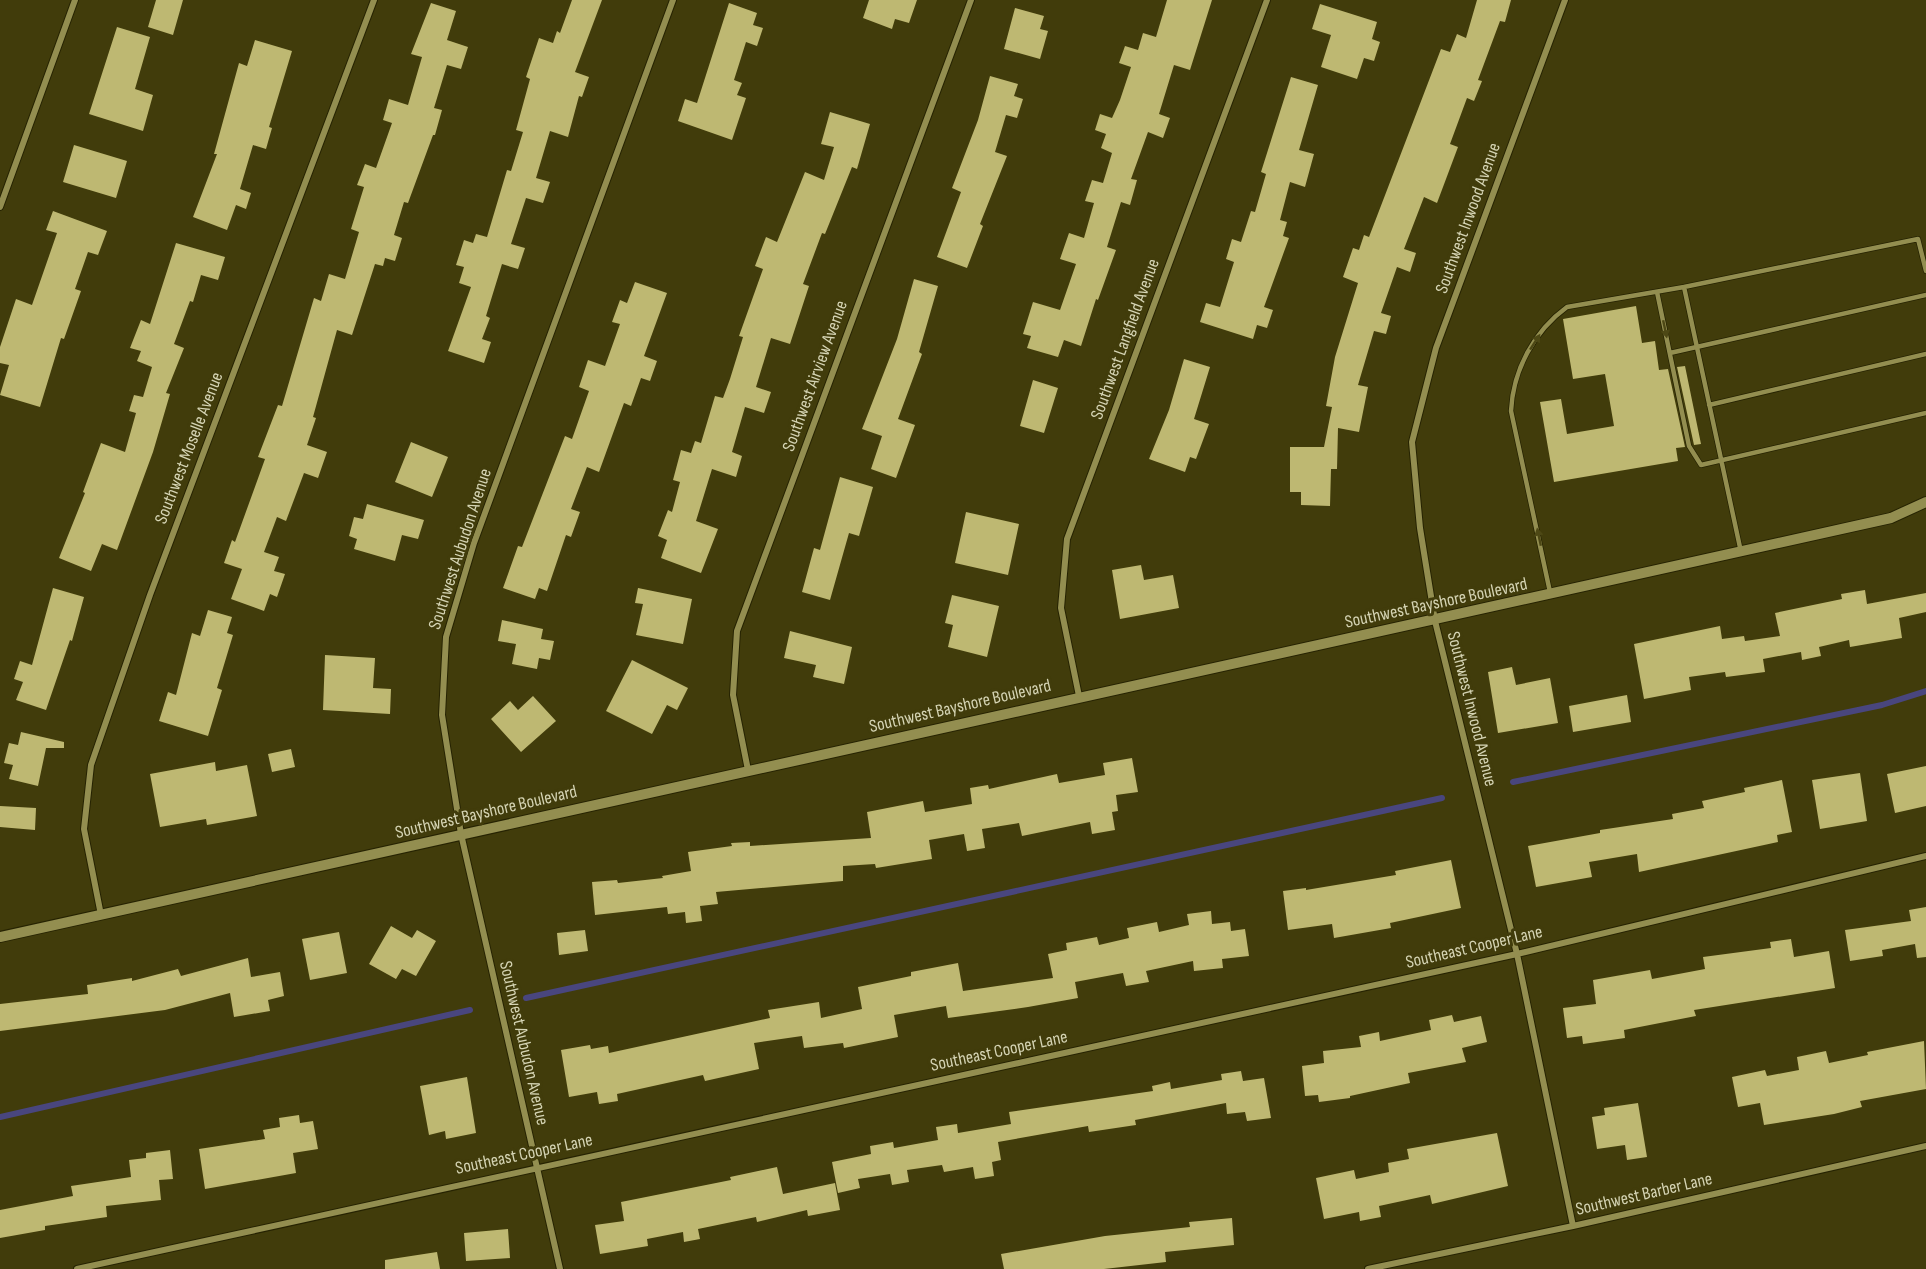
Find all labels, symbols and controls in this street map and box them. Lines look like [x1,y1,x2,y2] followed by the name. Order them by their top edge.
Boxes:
[1431,140,1505,296] street label: Southwest Inwood Avenue
[1086,256,1164,422] street label: Southwest Langfield Avenue
[778,298,852,454] street label: Southwest Airview Avenue
[1661,319,1670,338] one-way arrow
[1529,334,1540,350] one-way arrow
[150,369,228,527] street label: Southwest Moselle Avenue
[424,466,496,632] street label: Southwest Aubudon Avenue
[1534,528,1543,547] one-way arrow
[1343,573,1529,633] street label: Southwest Bayshore Boulevard
[1443,629,1501,789] street label: Southwest Inwood Avenue
[867,675,1053,737] street label: Southwest Bayshore Boulevard
[393,781,579,843] street label: Southwest Bayshore Boulevard
[1404,921,1544,973] street label: Southeast Cooper Lane
[495,959,553,1127] street label: Southwest Aubudon Avenue
[929,1026,1069,1076] street label: Southeast Cooper Lane
[454,1129,594,1179] street label: Southeast Cooper Lane
[1574,1168,1714,1220] street label: Southwest Barber Lane

